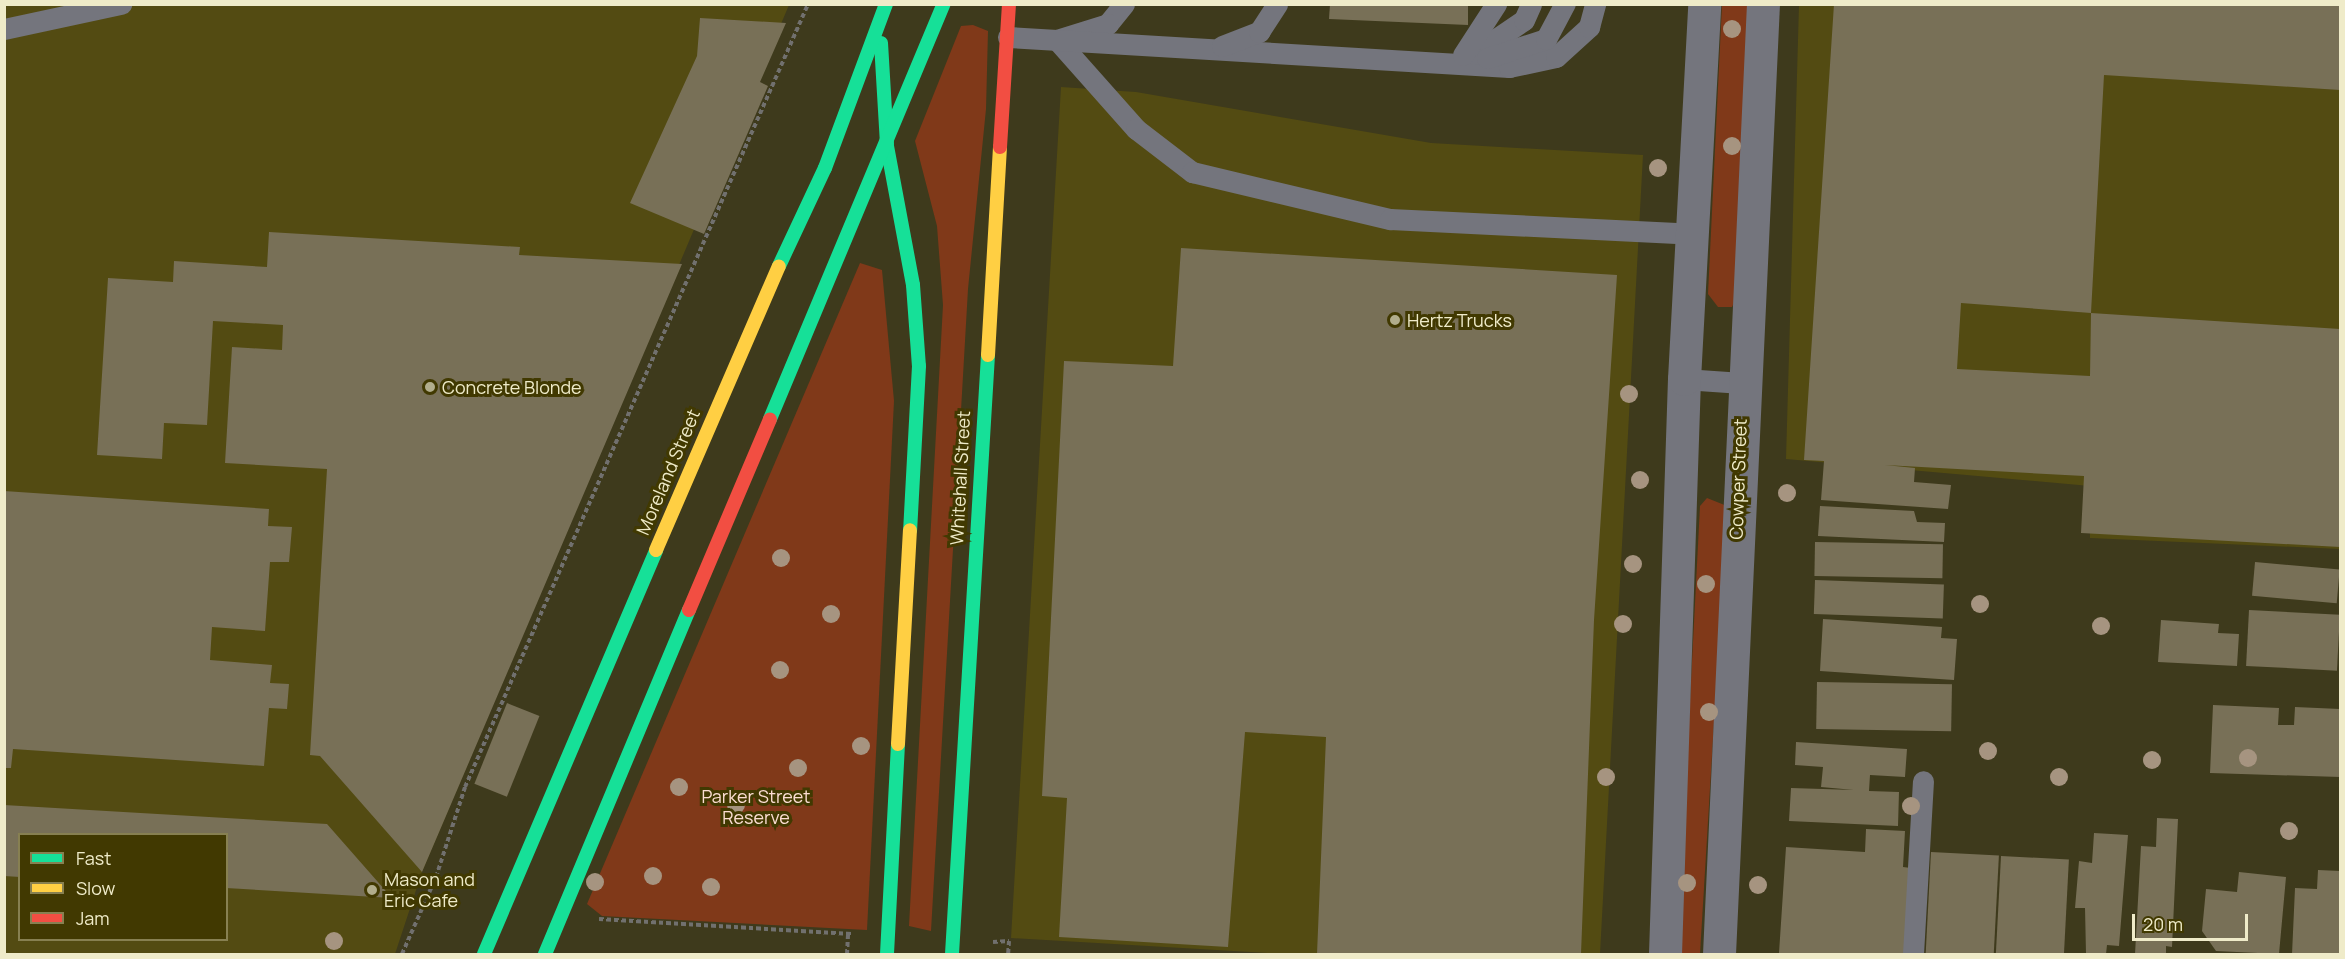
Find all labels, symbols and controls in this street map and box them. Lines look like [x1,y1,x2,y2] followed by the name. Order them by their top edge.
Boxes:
[1407,309,1512,331] place label: Hertz Trucks
[1388,313,1402,327] marker: Hertz Trucks
[442,376,582,398] place label: Concrete Blonde
[423,380,437,394] marker: Concrete Blonde
[632,406,704,538] street label: Moreland Street
[946,410,974,546] street label: Whitehall Street
[1725,418,1751,540] street label: Cowper Street
[701,786,811,828] park label: Parker Street Reserve
[18,833,228,941] legend
[76,846,111,870] text: Fast
[384,869,475,912] place label: Mason and Eric Cafe
[76,876,115,900] text: Slow
[365,883,379,897] marker: Mason and Eric Cafe
[2135,902,2250,940] scale bar
[76,906,110,930] text: Jam
[2143,912,2183,936] text: 20 m

